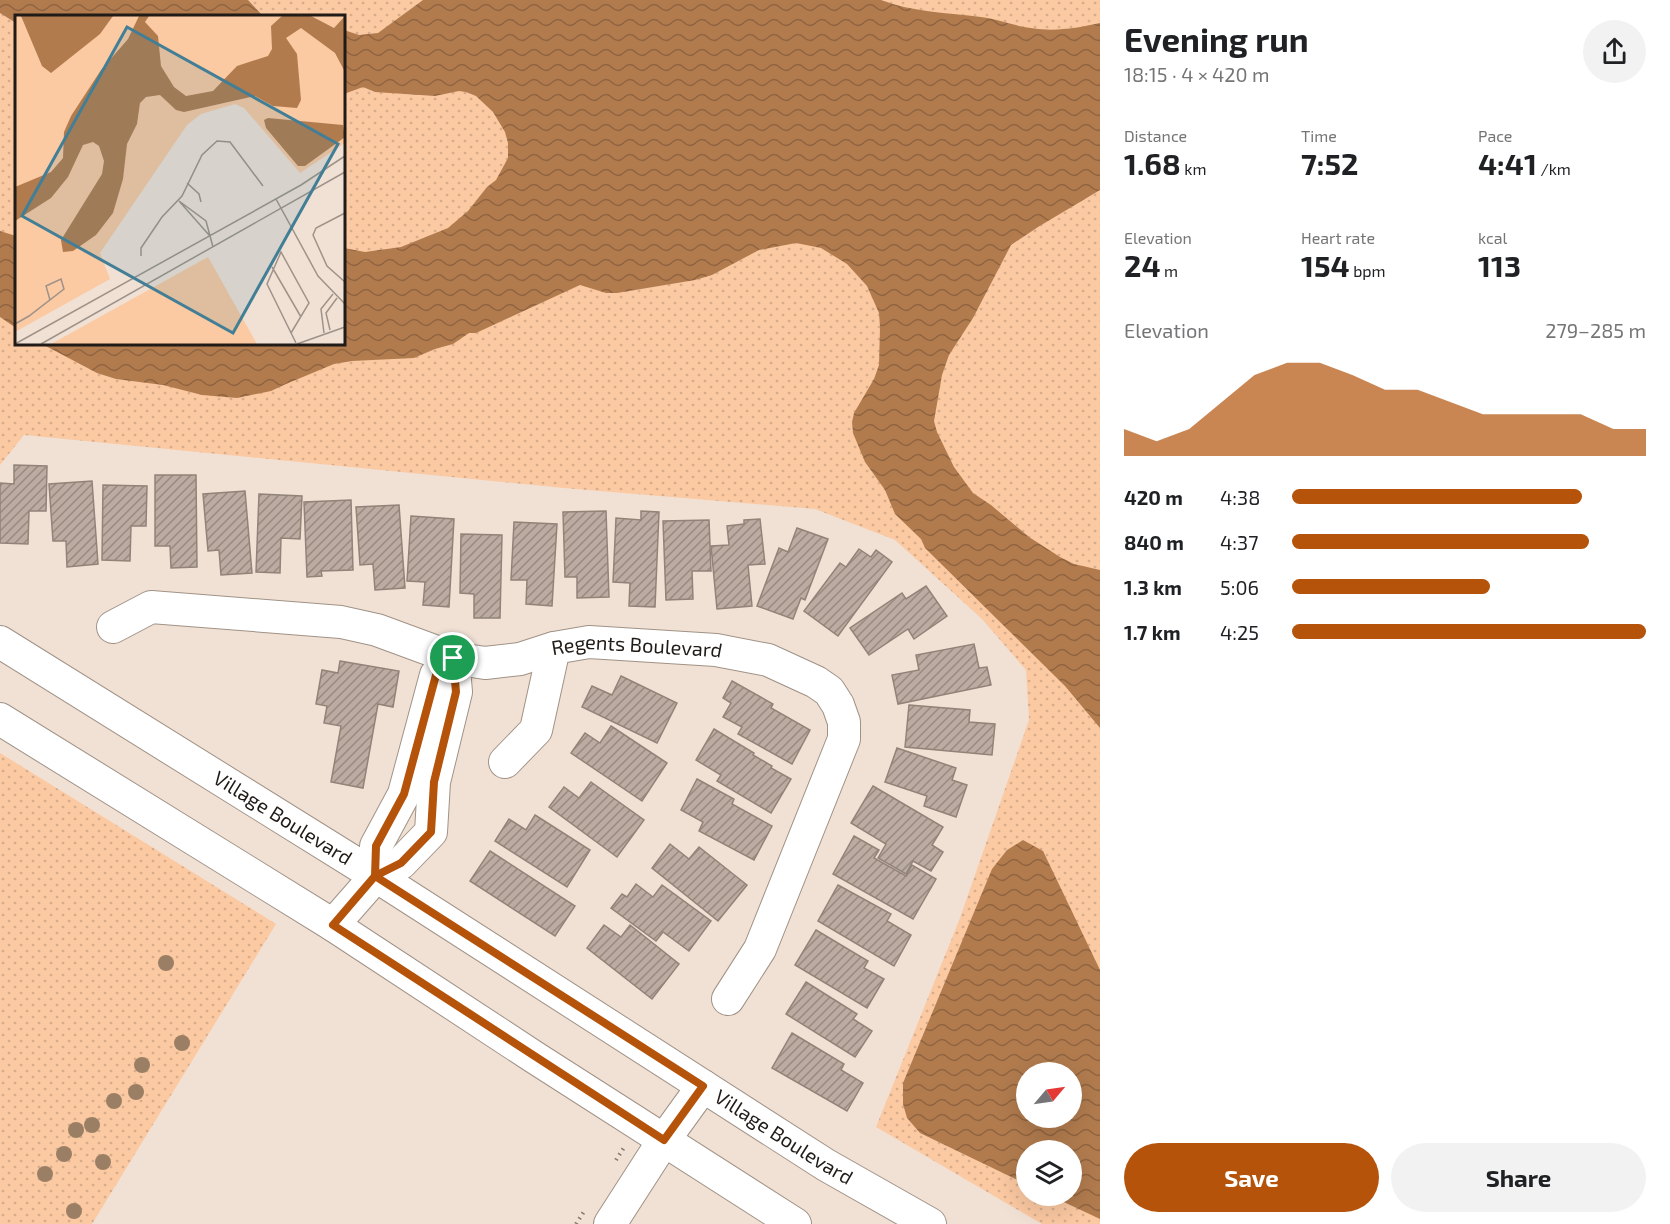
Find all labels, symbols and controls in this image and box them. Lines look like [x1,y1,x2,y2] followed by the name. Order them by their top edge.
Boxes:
[15,15,345,345] inset map
[1124,19,1309,59] text: Evening run
[1583,20,1646,83] button: share
[1124,62,1270,86] text: 18:15 · 4 × 420 m
[1124,126,1187,145] text: Distance
[1301,126,1337,145] text: Time
[1478,126,1512,145] text: Pace
[1124,145,1181,181] text: 1.68
[1301,145,1359,181] text: 7:52
[1478,145,1537,181] text: 4:41
[1181,159,1206,178] text: km
[1537,159,1571,178] text: /km
[1124,228,1192,247] text: Elevation
[1301,228,1375,247] text: Heart rate
[1478,228,1507,247] text: kcal
[1124,247,1161,283] text: 24
[1301,247,1350,283] text: 154
[1478,247,1521,283] text: 113
[1161,261,1178,280] text: m
[1350,261,1386,280] text: bpm
[1124,318,1209,342] text: Elevation
[1545,318,1646,342] text: 279–285 m
[1124,485,1183,509] text: 420 m
[1220,485,1260,509] text: 4:38
[1124,530,1184,554] text: 840 m
[1220,530,1258,554] text: 4:37
[1124,575,1182,599] text: 1.3 km
[1220,575,1259,599] text: 5:06
[1124,620,1181,644] text: 1.7 km
[1220,620,1259,644] text: 4:25
[549,629,725,662] street label: Regents Boulevard
[427,632,478,683] pin
[436,641,469,674] icon: arrive
[209,765,357,869] street label: Village Boulevard
[1016,1062,1082,1128] north arrow
[1016,1062,1082,1206] map controls
[711,1084,857,1189] street label: Village Boulevard
[1016,1140,1082,1206] button: layers
[1124,1143,1379,1212] button: Save
[1391,1143,1646,1212] button: Share

